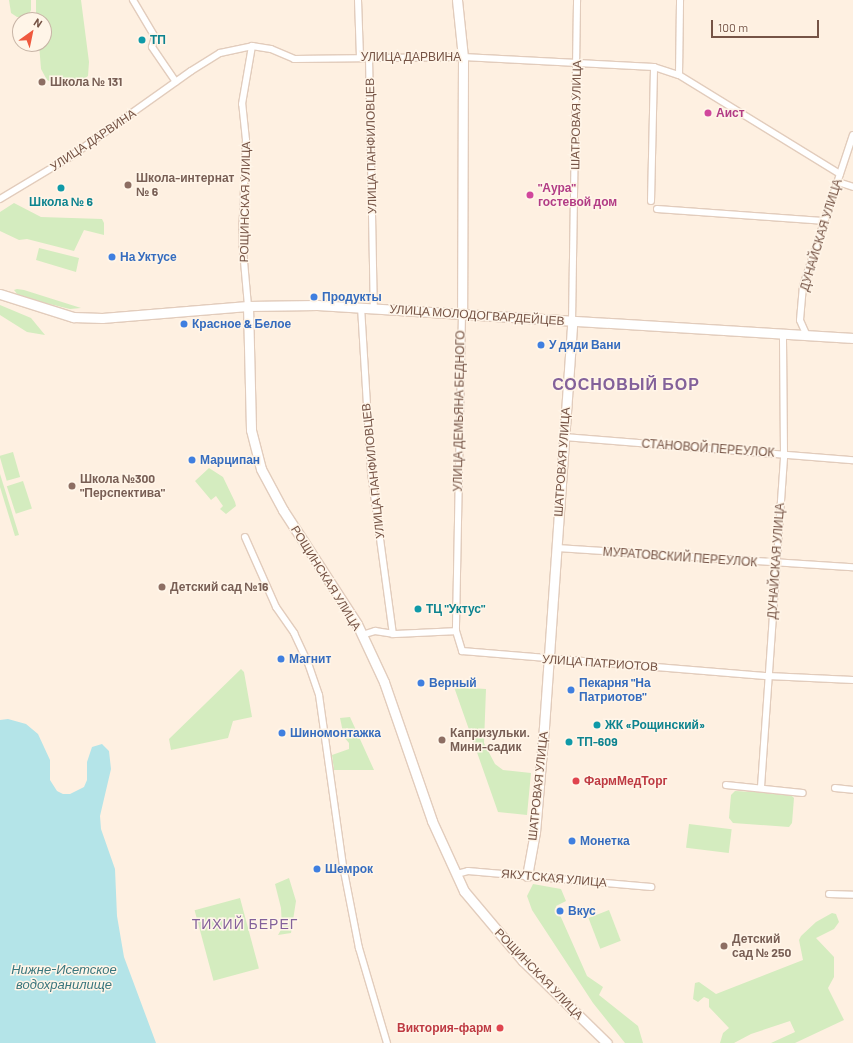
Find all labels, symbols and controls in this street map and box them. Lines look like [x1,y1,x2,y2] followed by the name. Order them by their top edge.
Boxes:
[12,12,52,52] north arrow
[713,12,821,38] scale bar
[32,15,45,30] text: N
[718,20,748,34] text: 100 m
[150,33,166,47] place label: ТП
[137,35,147,45] marker: ТП
[361,50,461,64] street label: УЛИЦА ДАРВИНА
[568,60,584,170] street label: ШАТРОВАЯ УЛИЦА
[50,75,122,89] place label: Школа № 131
[37,77,47,87] marker: Школа № 131
[363,78,379,214] street label: УЛИЦА ПАНФИЛОВЦЕВ
[47,106,139,174] street label: УЛИЦА ДАРВИНА
[716,106,745,120] place label: Аист
[703,108,713,118] marker: Аист
[237,141,253,263] street label: РОЩИНСКАЯ УЛИЦА
[136,171,234,199] place label: Школа-интернат № 6
[797,177,845,293] street label: ДУНАЙСКАЯ УЛИЦА
[123,180,133,190] marker: Школа-интернат № 6
[538,181,617,209] place label: "Аура" гостевой дом
[56,183,66,193] marker: Школа № 6
[525,190,535,200] marker: "Аура" гостевой дом
[29,195,93,209] place label: Школа № 6
[120,250,177,264] place label: На Уктусе
[107,252,117,262] marker: На Уктусе
[322,290,382,304] place label: Продукты
[309,292,319,302] marker: Продукты
[389,302,565,328] street label: УЛИЦА МОЛОДОГВАРДЕЙЦЕВ
[192,317,291,331] place label: Красное & Белое
[179,319,189,329] marker: Красное & Белое
[450,330,468,492] street label: УЛИЦА ДЕМЬЯНА БЕДНОГО
[549,338,621,352] place label: У дяди Вани
[536,340,546,350] marker: У дяди Вани
[552,374,700,394] district label: СОСНОВЫЙ БОР
[359,403,387,539] street label: УЛИЦА ПАНФИЛОВЦЕВ
[551,407,573,517] street label: ШАТРОВАЯ УЛИЦА
[641,436,775,460] street label: СТАНОВОЙ ПЕРЕУЛОК
[200,453,260,467] place label: Марципан
[187,455,197,465] marker: Марципан
[80,472,165,500] place label: Школа №300 "Перспектива"
[67,481,77,491] marker: Школа №300 "Перспектива"
[765,502,787,620] street label: ДУНАЙСКАЯ УЛИЦА
[288,523,364,633] street label: РОЩИНСКАЯ УЛИЦА
[602,544,758,570] street label: МУРАТОВСКИЙ ПЕРЕУЛОК
[170,580,268,594] place label: Детский сад №16
[157,582,167,592] marker: Детский сад №16
[426,602,485,616] place label: ТЦ "Уктус"
[413,604,423,614] marker: ТЦ "Уктус"
[289,652,331,666] place label: Магнит
[542,652,658,674] street label: УЛИЦА ПАТРИОТОВ
[276,654,286,664] marker: Магнит
[429,676,477,690] place label: Верный
[579,676,651,704] place label: Пекарня "На Патриотов"
[416,678,426,688] marker: Верный
[566,685,576,695] marker: Пекарня "На Патриотов"
[605,718,705,732] place label: ЖК «Рощинский»
[592,720,602,730] marker: ЖК «Рощинский»
[290,726,381,740] place label: Шиномонтажка
[450,726,530,754] place label: Капризульки. Мини-садик
[277,728,287,738] marker: Шиномонтажка
[525,731,551,841] street label: ШАТРОВАЯ УЛИЦА
[437,735,447,745] marker: Капризульки. Мини-садик
[577,735,618,749] place label: ТП-609
[564,737,574,747] marker: ТП-609
[584,774,667,788] place label: ФармМедТорг
[571,776,581,786] marker: ФармМедТорг
[580,834,630,848] place label: Монетка
[567,836,577,846] marker: Монетка
[325,862,373,876] place label: Шемрок
[312,864,322,874] marker: Шемрок
[501,866,607,890] street label: ЯКУТСКАЯ УЛИЦА
[568,904,596,918] place label: Вкус
[555,906,565,916] marker: Вкус
[192,916,298,932] district label: ТИХИЙ БЕРЕГ
[492,925,586,1023] street label: РОЩИНСКАЯ УЛИЦА
[732,932,791,960] place label: Детский сад № 250
[719,941,729,951] marker: Детский сад № 250
[11,962,117,993] water label: Нижне-Исетское водохранилище
[397,1021,492,1035] place label: Виктория-фарм
[495,1023,505,1033] marker: Виктория-фарм

